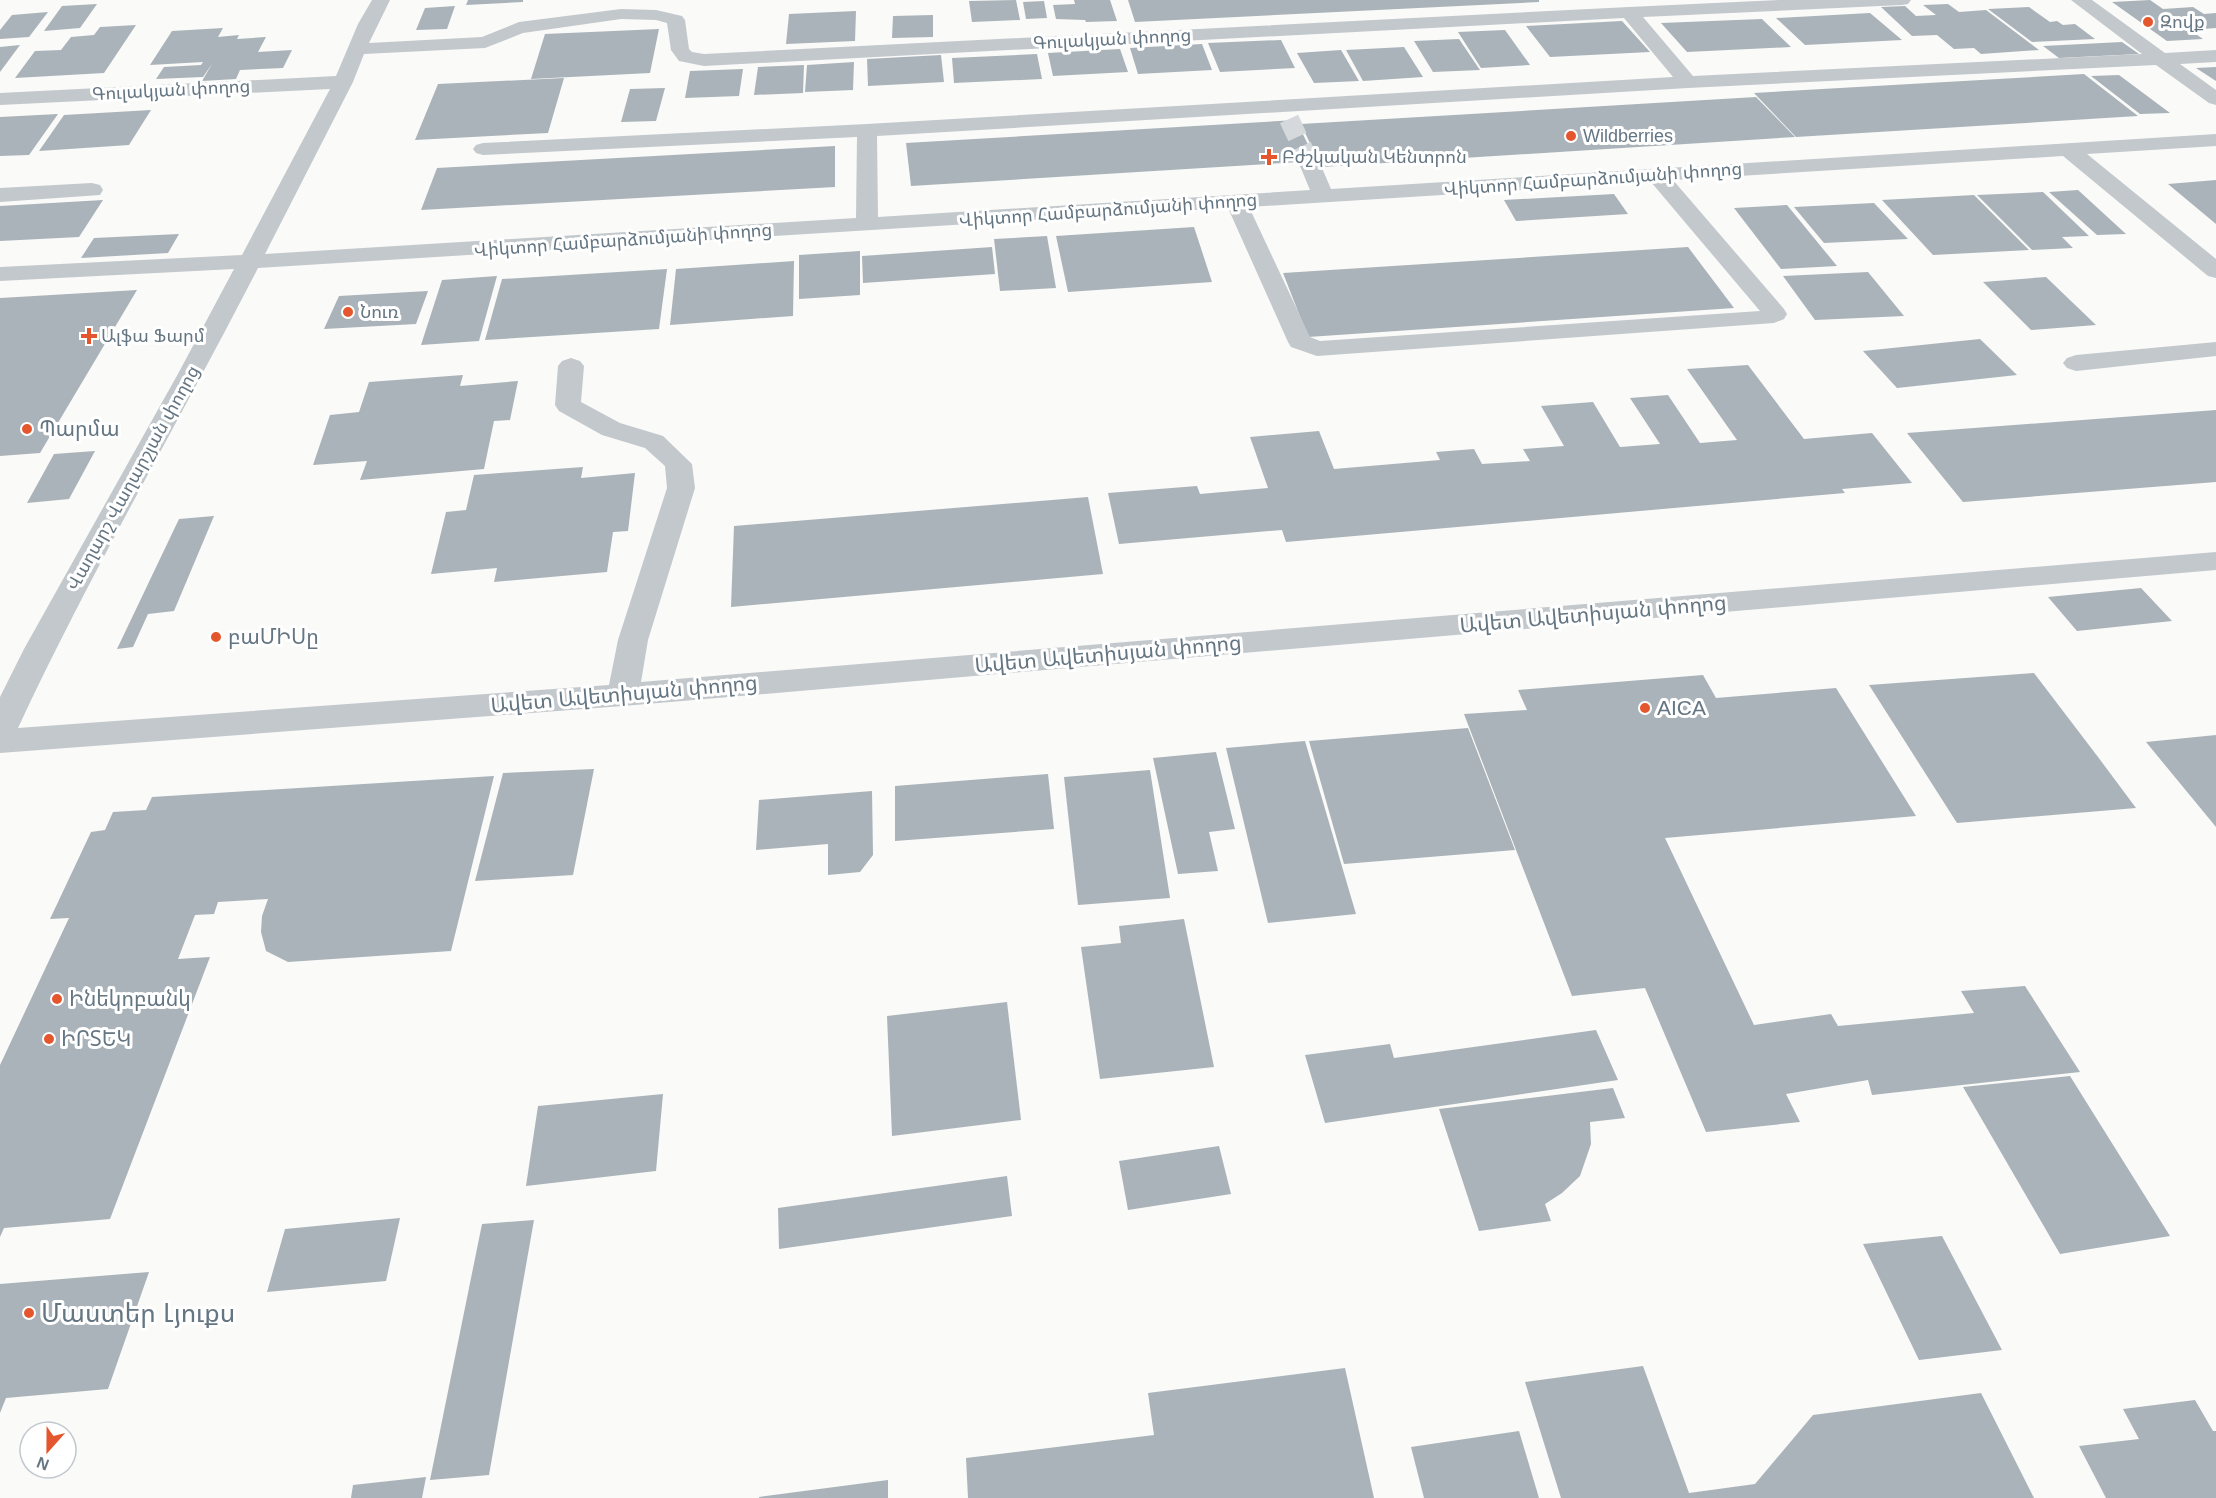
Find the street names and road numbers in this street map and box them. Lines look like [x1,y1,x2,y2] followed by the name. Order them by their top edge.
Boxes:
[1032,25,1192,53] street label: Գուլակյան փողոց
[91,76,251,104] street label: Գուլակյան փողոց
[1443,159,1743,199] street label: Վիկտոր Համբարձումյանի փողոց
[958,190,1258,230] street label: Վիկտոր Համբարձումյանի փողոց
[473,220,773,260] street label: Վիկտոր Համբարձումյանի փողոց
[63,362,203,594] street label: Վաղարշ Վաղարշյան փողոց
[1459,590,1727,638] street label: Ավետ Ավետիսյան փողոց
[974,630,1242,678] street label: Ավետ Ավետիսյան փողոց
[490,670,758,718] street label: Ավետ Ավետիսյան փողոց

